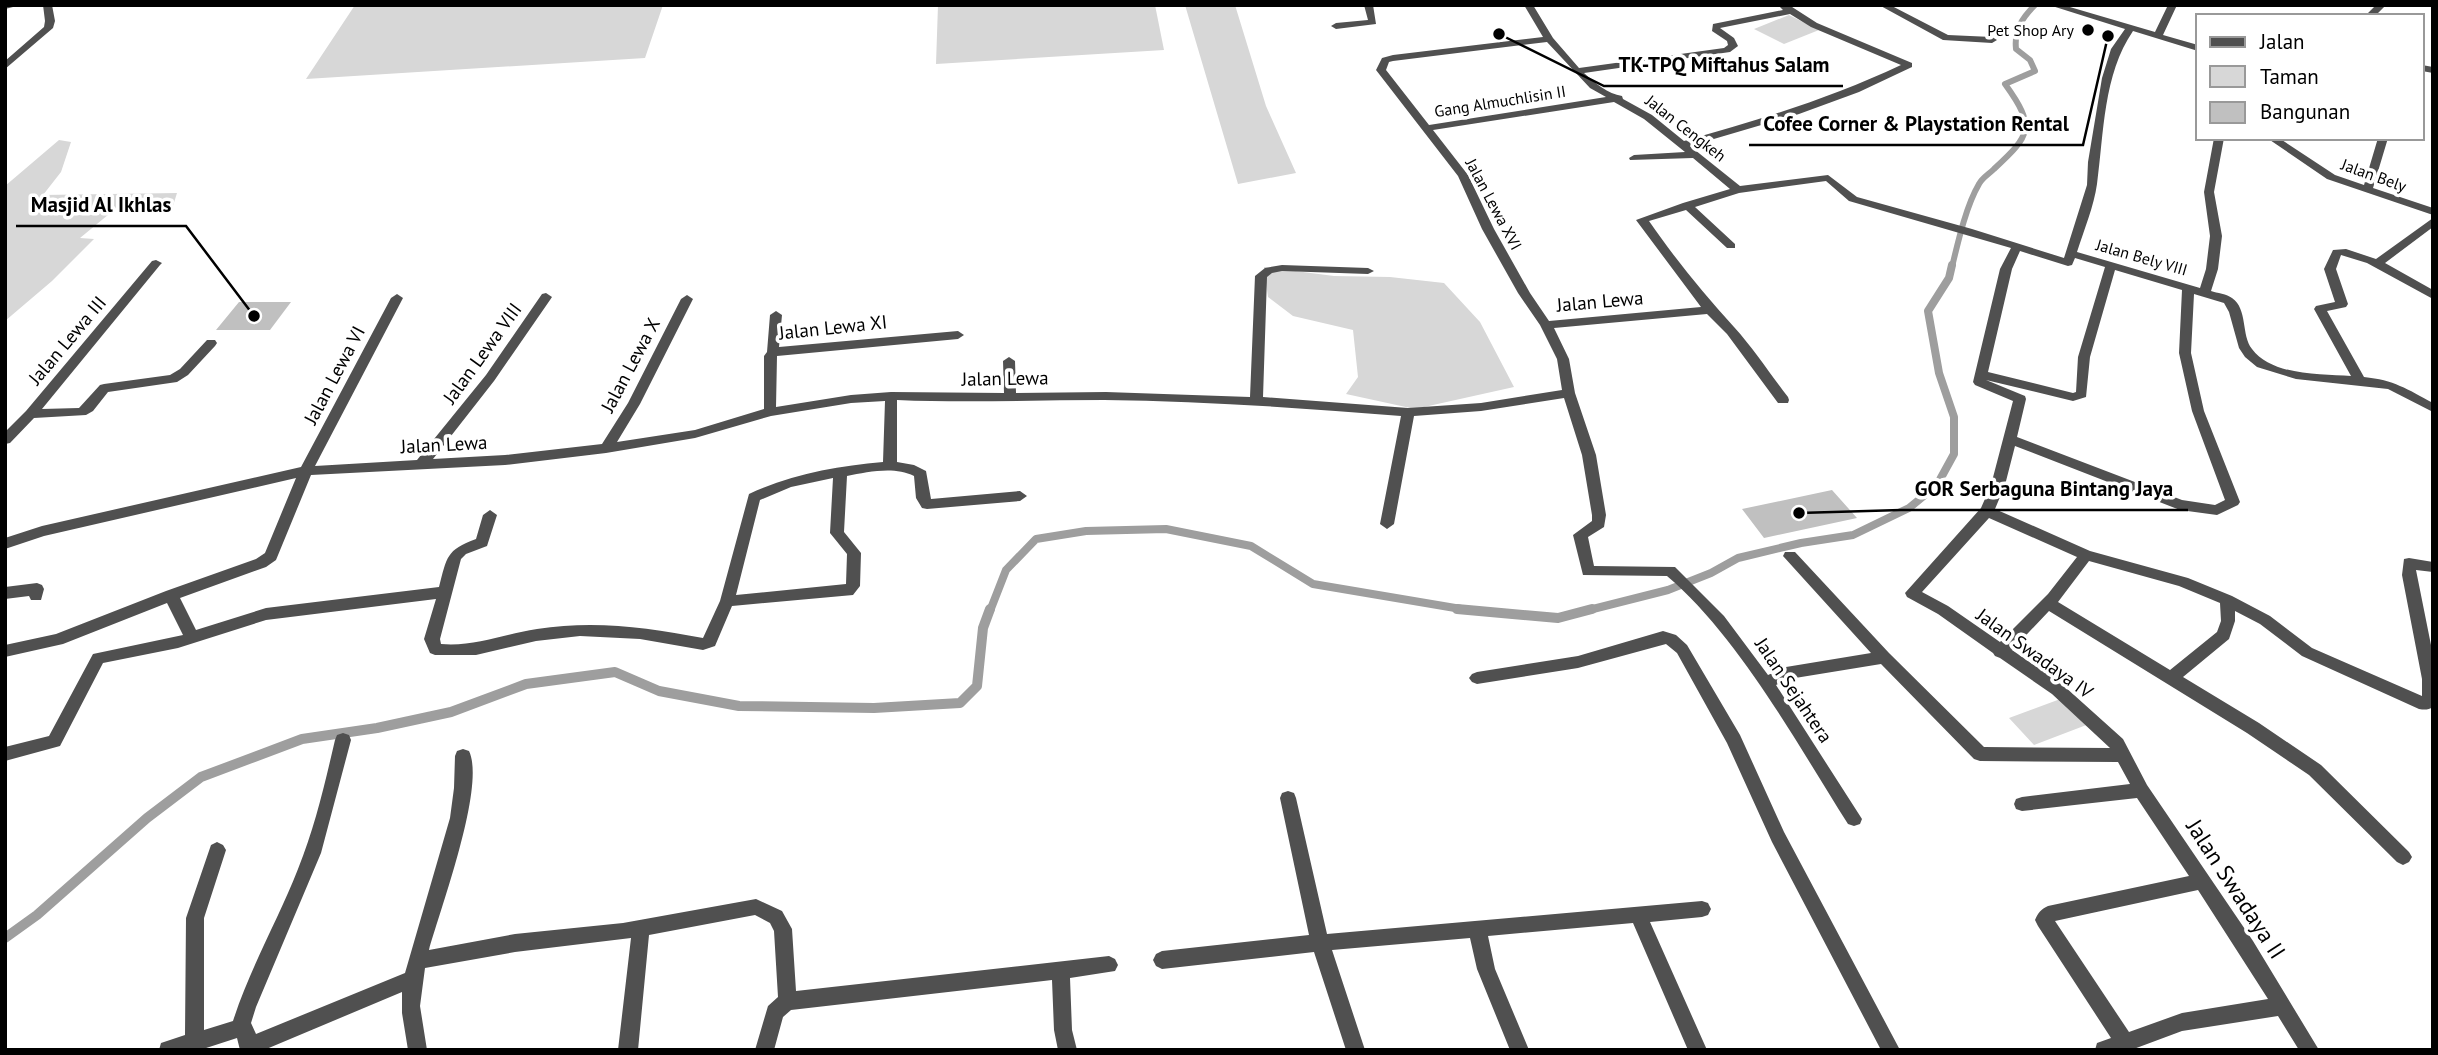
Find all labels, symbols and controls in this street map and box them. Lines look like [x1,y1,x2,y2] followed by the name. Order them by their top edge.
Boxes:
[2196,14,2424,140] legend
[1987,20,2075,40] place label: Pet Shop Ary
[2080,22,2096,38] marker: Pet Shop Ary
[2259,28,2305,55] text: Jalan
[1604,44,1843,86] callout: TK-TPQ Miftahus Salam
[1619,51,1829,78] text: TK-TPQ Miftahus Salam
[2260,63,2319,90] text: Taman
[1433,81,1567,121] street label: Gang Almuchlisin II
[1641,90,1730,166] street label: Jalan Cengkeh
[2260,98,2350,125] text: Bangunan
[1749,103,2083,145] callout: Cofee Corner & Playstation Rental
[1763,110,2070,137] text: Cofee Corner & Playstation Rental
[1461,154,1526,253] street label: Jalan Lewa XVI
[2338,154,2410,196] street label: Jalan Bely
[16,184,186,226] callout: Masjid Al Ikhlas
[31,191,171,218] text: Masjid Al Ikhlas
[2093,234,2190,280] street label: Jalan Bely VIII
[1555,285,1644,317] street label: Jalan Lewa
[22,291,111,390] street label: Jalan Lewa III
[437,298,527,409] street label: Jalan Lewa VIII
[777,309,888,345] street label: Jalan Lewa XI
[595,314,665,417] street label: Jalan Lewa X
[298,322,370,429] street label: Jalan Lewa VI
[960,365,1049,391] street label: Jalan Lewa
[399,430,488,458] street label: Jalan Lewa
[1901,468,2188,510] callout: GOR Serbaguna Bintang Jaya
[1915,475,2173,502] text: GOR Serbaguna Bintang Jaya
[1971,602,2098,703] street label: Jalan Swadaya IV
[1749,632,1838,747] street label: Jalan Sejahtera
[2180,813,2292,964] street label: Jalan Swadaya II

